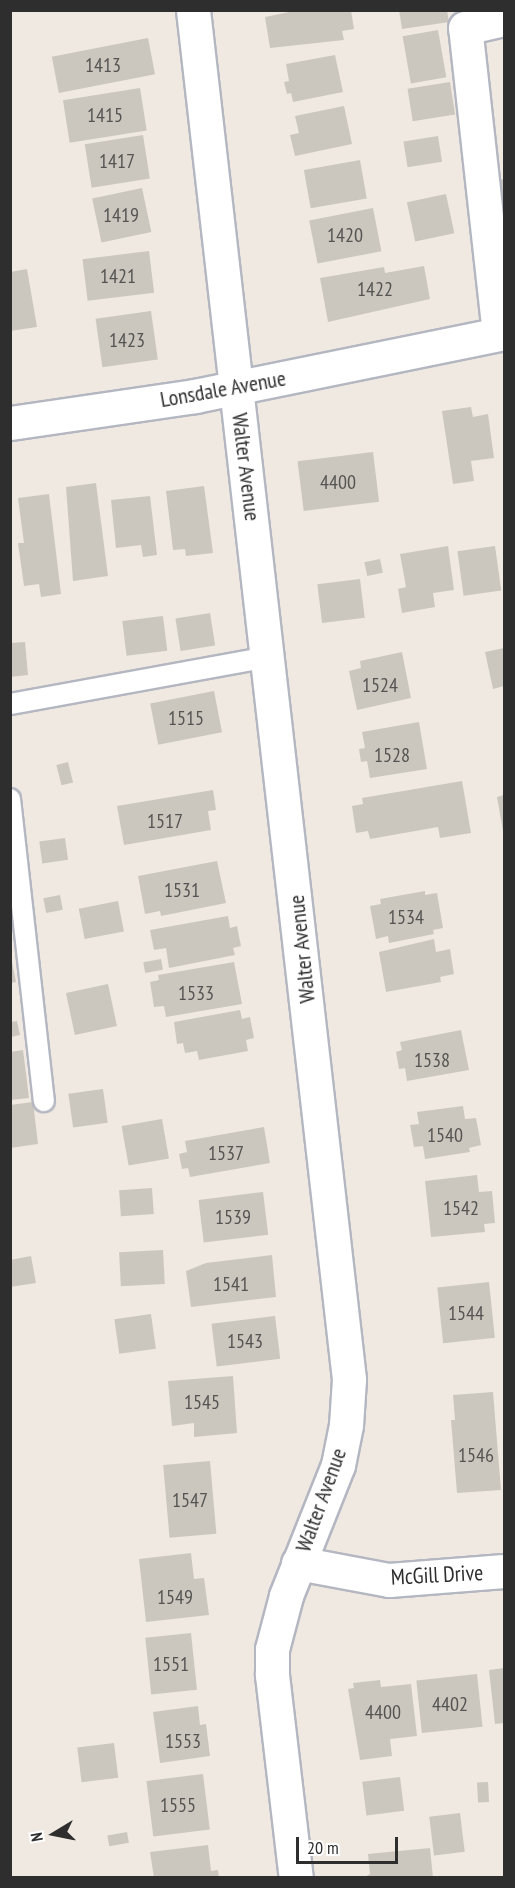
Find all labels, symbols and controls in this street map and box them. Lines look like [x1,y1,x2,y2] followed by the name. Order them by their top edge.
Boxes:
[85,53,121,77] house number: 1413
[87,103,123,127] house number: 1415
[99,149,135,173] house number: 1417
[103,203,139,227] house number: 1419
[327,223,363,247] house number: 1420
[100,264,136,288] house number: 1421
[357,277,393,301] house number: 1422
[109,328,145,352] house number: 1423
[158,365,288,413] street label: Lonsdale Avenue
[226,411,266,523] street label: Walter Avenue
[320,470,356,494] house number: 4400
[362,673,398,697] house number: 1524
[168,706,204,730] house number: 1515
[374,743,410,767] house number: 1528
[147,809,183,833] house number: 1517
[164,878,200,902] house number: 1531
[283,893,321,1005] street label: Walter Avenue
[388,905,424,929] house number: 1534
[178,981,214,1005] house number: 1533
[414,1048,450,1072] house number: 1538
[427,1123,463,1147] house number: 1540
[208,1141,244,1165] house number: 1537
[443,1196,479,1220] house number: 1542
[215,1205,251,1229] house number: 1539
[213,1272,249,1296] house number: 1541
[448,1301,484,1325] house number: 1544
[227,1329,263,1353] house number: 1543
[184,1390,220,1414] house number: 1545
[458,1443,494,1467] house number: 1546
[290,1444,352,1556] street label: Walter Avenue
[172,1488,208,1512] house number: 1547
[390,1559,484,1591] street label: McGill Drive
[157,1585,193,1609] house number: 1549
[153,1652,189,1676] house number: 1551
[432,1692,468,1716] house number: 4402
[365,1700,401,1724] house number: 4400
[165,1729,201,1753] house number: 1553
[160,1793,196,1817] house number: 1555
[24,1804,84,1864] north arrow
[299,1825,401,1863] scale bar
[26,1831,47,1843] text: N
[307,1836,339,1859] text: 20 m

